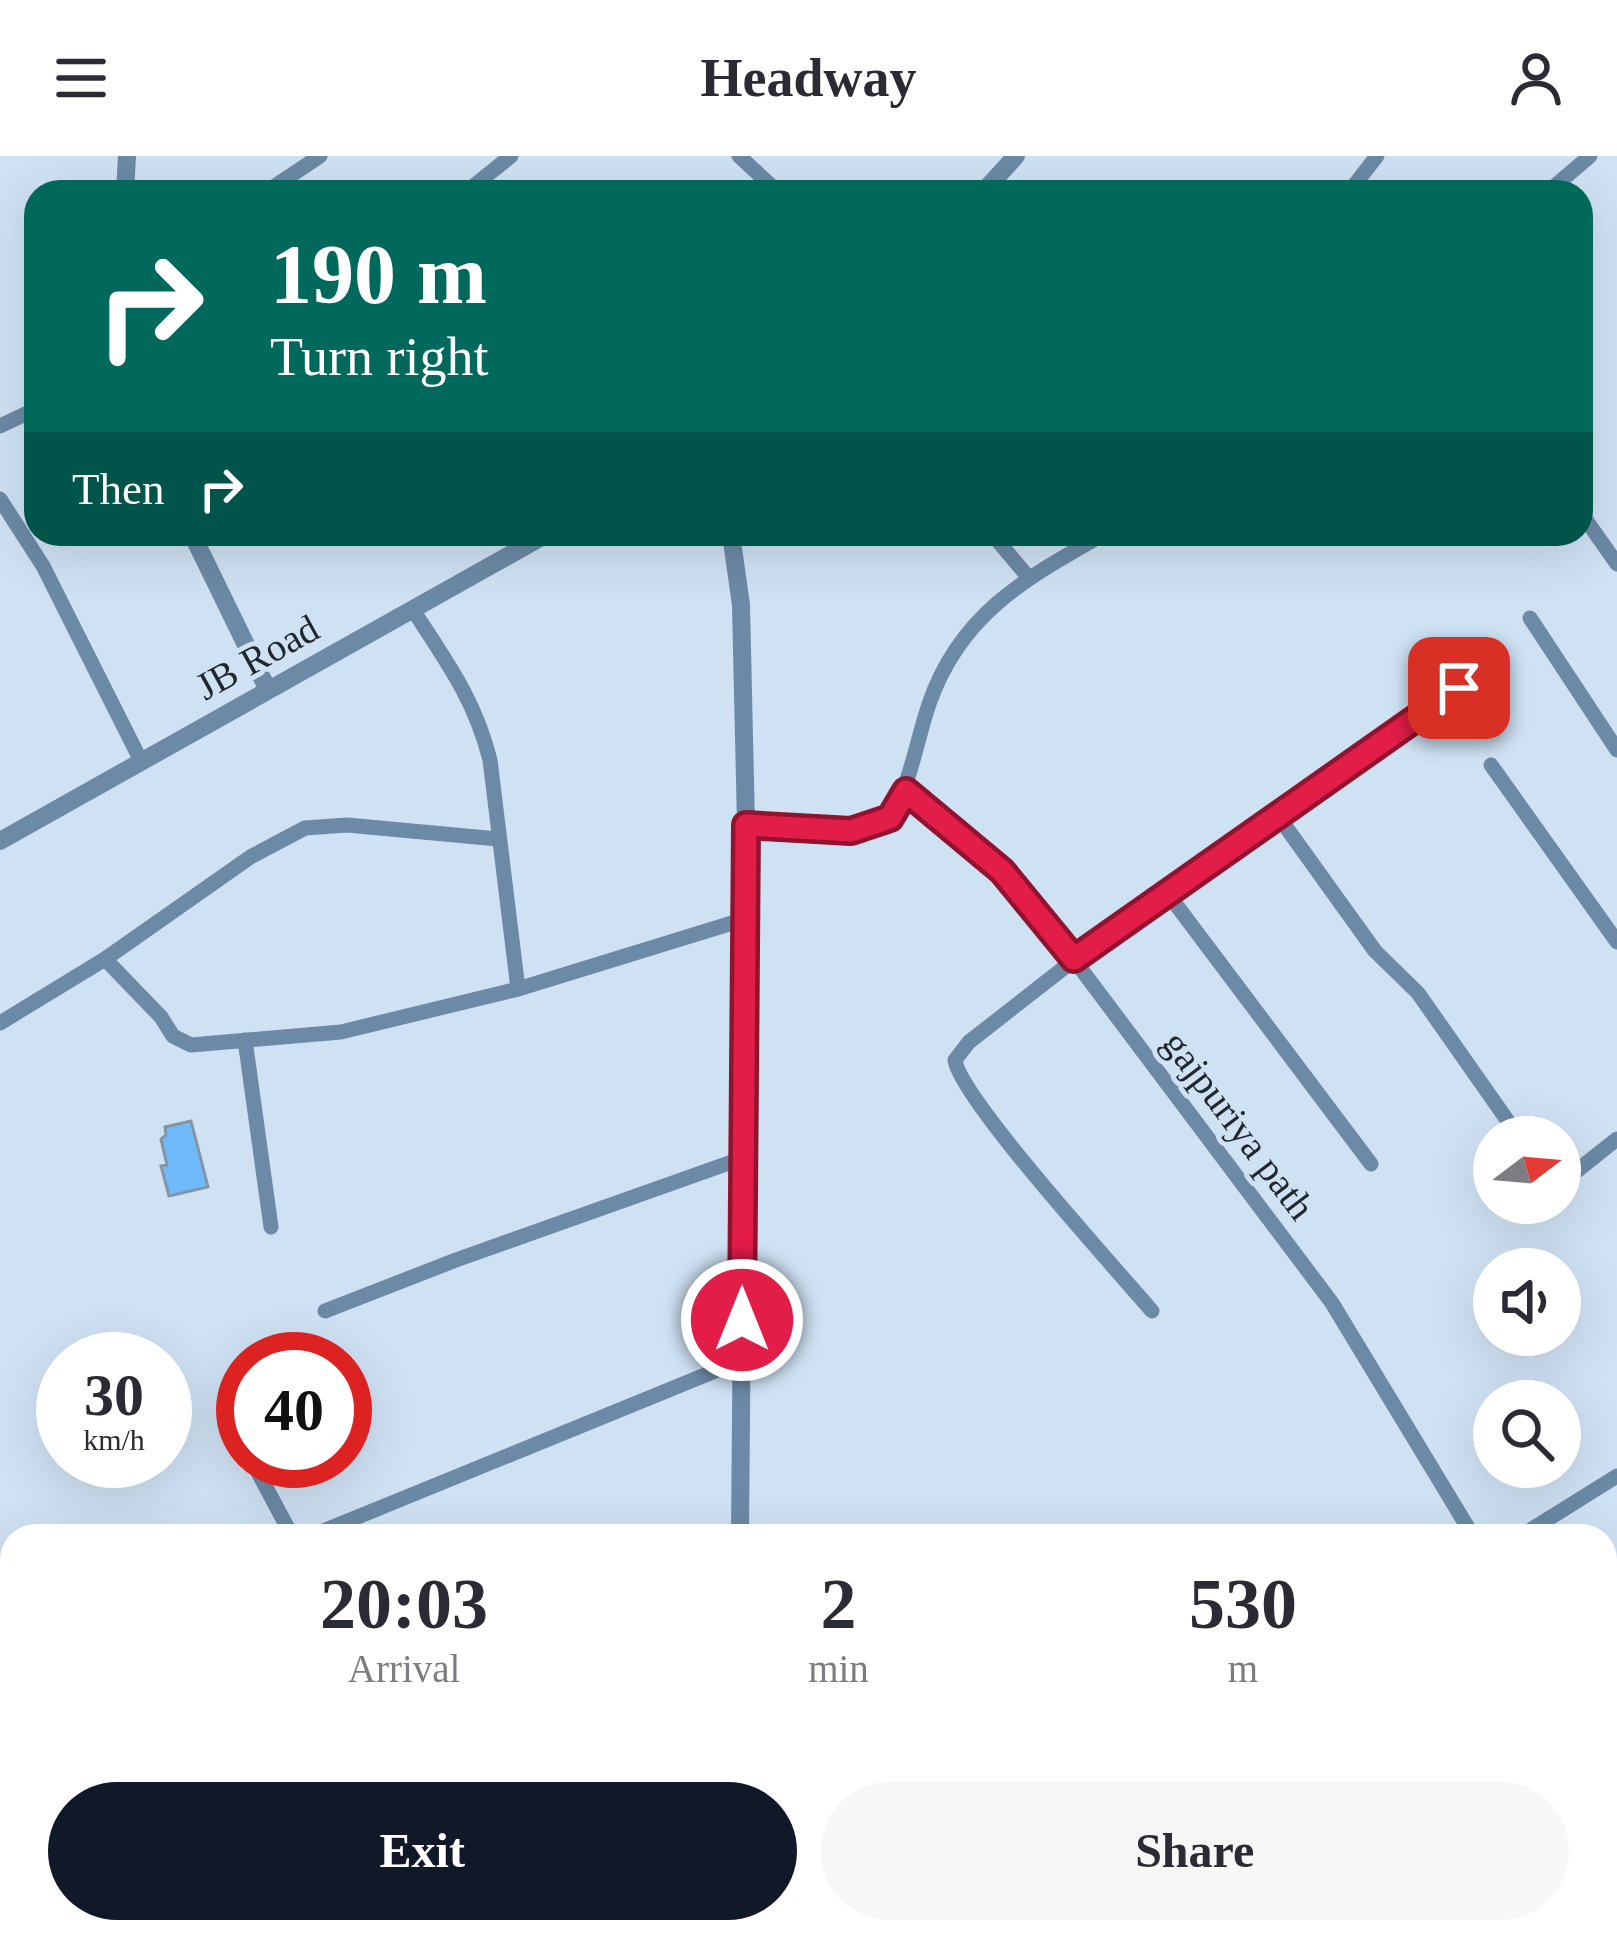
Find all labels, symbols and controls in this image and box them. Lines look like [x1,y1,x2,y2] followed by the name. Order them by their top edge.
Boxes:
[48,45,114,111] icon: menu
[1503,45,1569,111] icon: person
[701,48,917,108] text: Headway
[72,228,228,384] icon: right
[270,228,487,321] text: 190 m
[270,327,489,387] text: Turn right
[188,456,254,522] icon: right
[72,464,164,514] text: Then
[188,606,326,708] street label: JB Road
[1408,637,1510,739] pin
[1426,655,1492,721] icon: arrive
[1154,1023,1324,1228] street label: gajpuriya path
[1473,1116,1581,1224] north arrow
[1473,1116,1581,1488] map controls
[1473,1248,1581,1356] button: sound
[679,1257,805,1383] position arrow
[216,1332,372,1488] speed limit sign: 40
[84,1362,144,1428] text: 30
[1473,1380,1581,1488] button: search
[83,1423,145,1456] text: km/h
[320,1564,488,1644] text: 20:03
[820,1564,856,1644] text: 2
[1189,1564,1297,1644] text: 530
[348,1647,460,1690] text: Arrival
[808,1647,869,1690] text: min
[1228,1647,1258,1690] text: m
[48,1782,797,1920] button: Exit
[821,1782,1569,1920] button: Share

